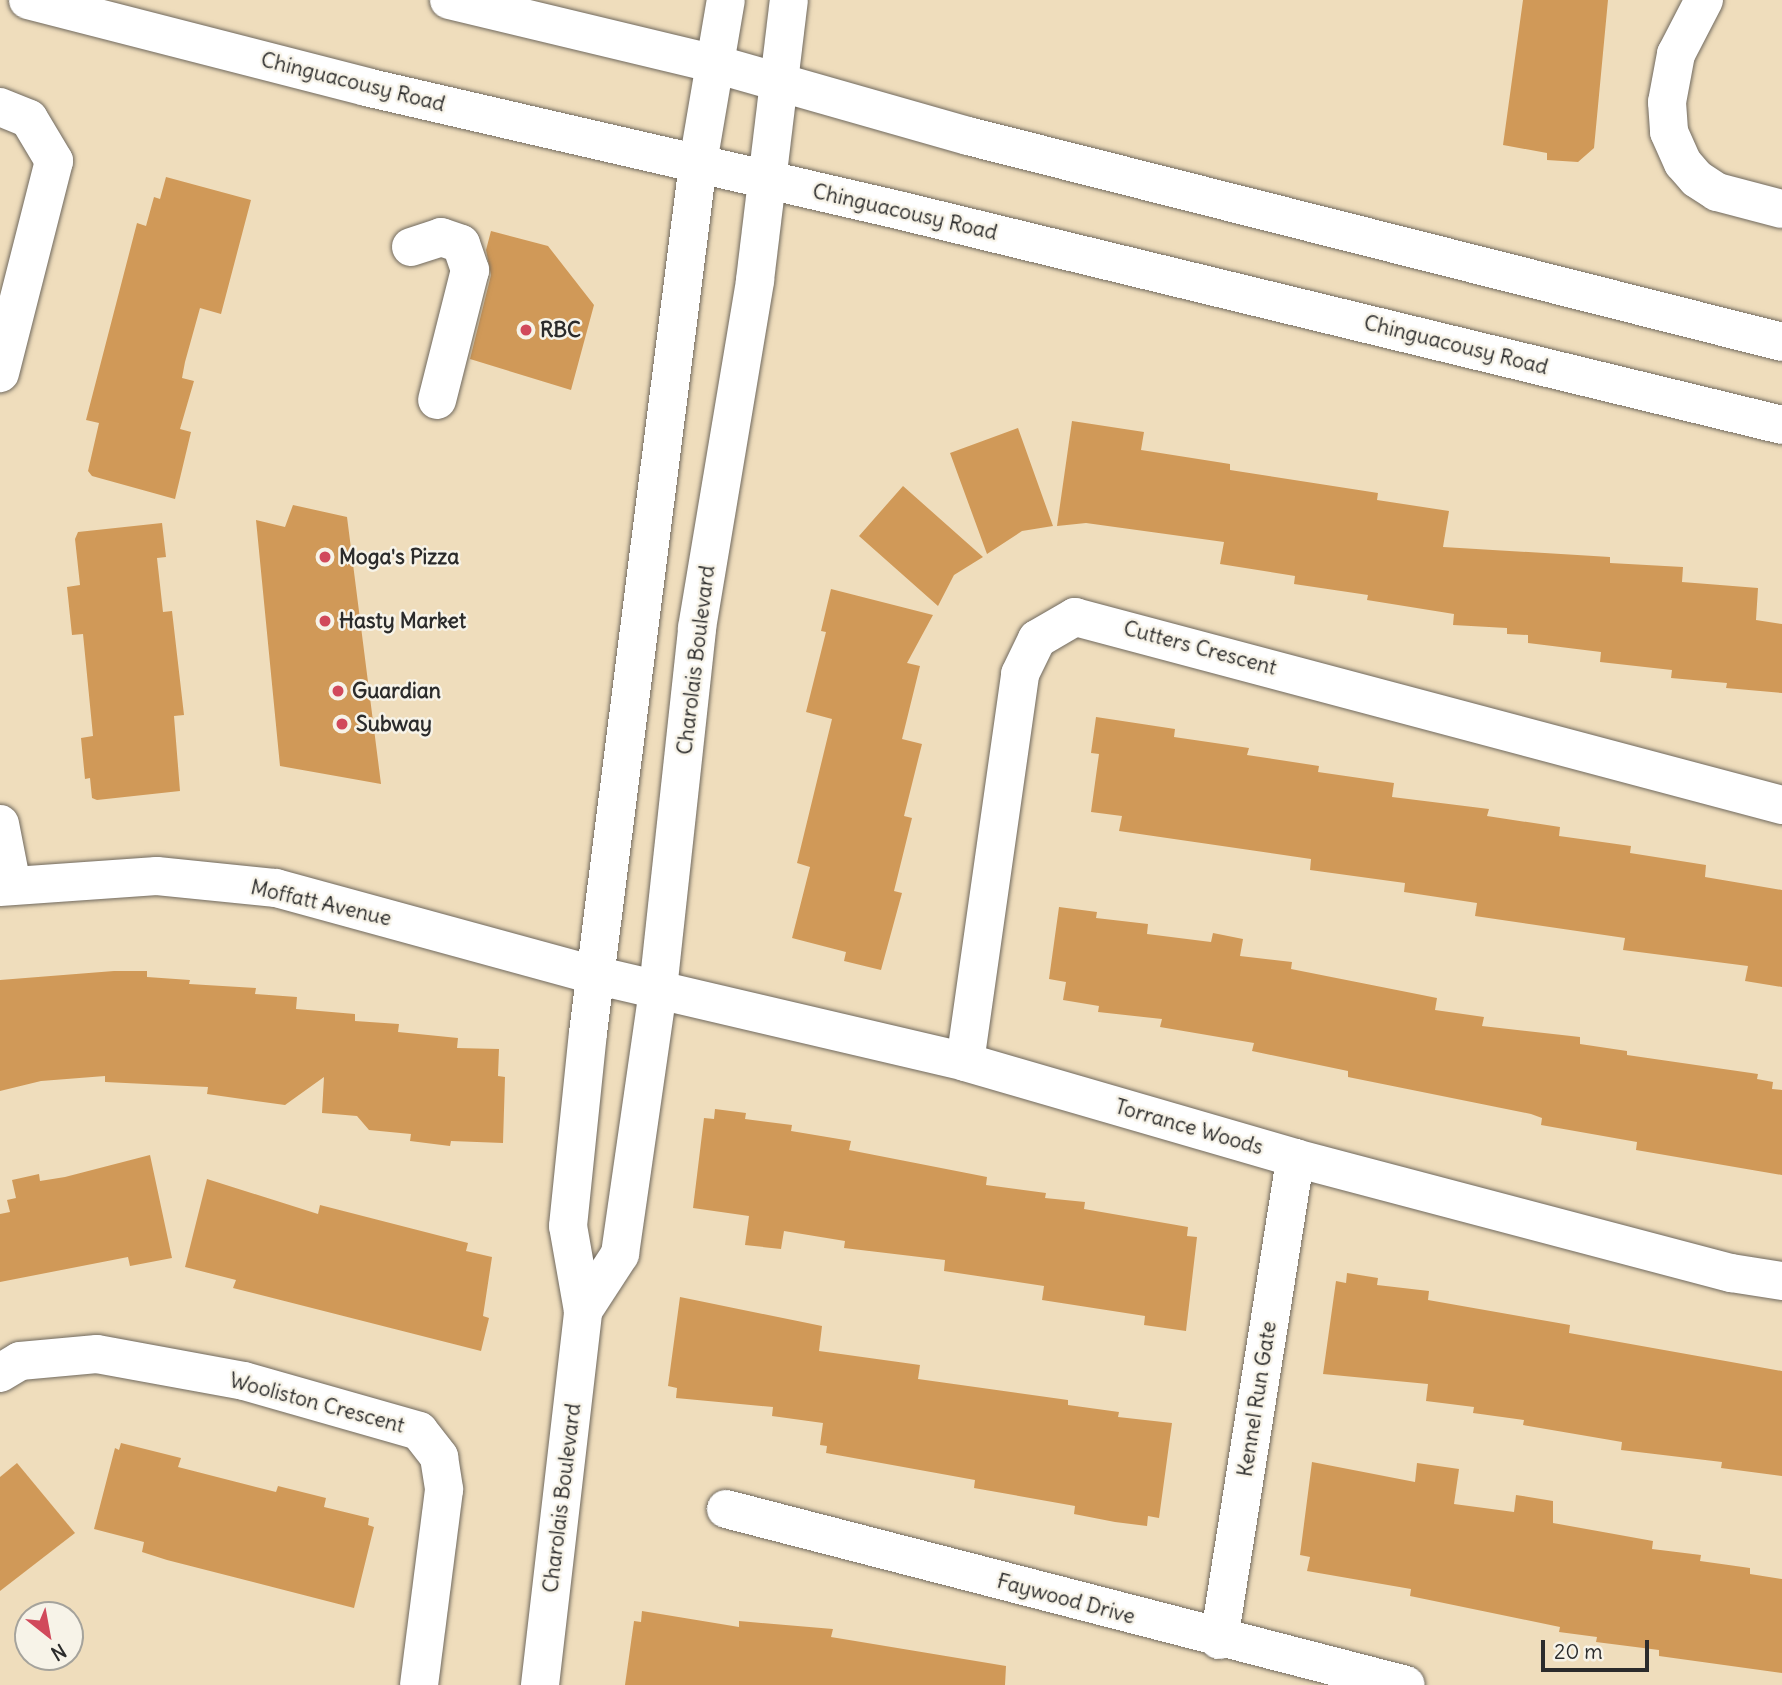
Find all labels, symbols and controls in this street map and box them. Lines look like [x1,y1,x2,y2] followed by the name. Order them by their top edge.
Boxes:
[258,47,448,117] street label: Chinguacousy Road
[810,178,1000,246] street label: Chinguacousy Road
[1361,310,1551,380] street label: Chinguacousy Road
[540,317,581,343] place label: RBC
[518,322,534,338] marker: RBC
[339,544,459,570] place label: Moga's Pizza
[317,549,333,565] marker: Moga's Pizza
[672,564,720,756] street label: Charolais Boulevard
[339,608,466,634] place label: Hasty Market
[317,613,333,629] marker: Hasty Market
[1121,615,1279,681] street label: Cutters Crescent
[352,678,441,704] place label: Guardian
[330,683,346,699] marker: Guardian
[356,711,432,737] place label: Subway
[334,716,350,732] marker: Subway
[248,875,394,931] street label: Moffatt Avenue
[1112,1094,1266,1160] street label: Torrance Woods
[1232,1319,1282,1479] street label: Kennel Run Gate
[227,1368,407,1438] street label: Wooliston Crescent
[538,1402,586,1594] street label: Charolais Boulevard
[994,1568,1138,1630] street label: Faywood Drive
[14,1601,84,1671] north arrow
[1544,1626,1652,1670] scale bar
[1554,1638,1603,1665] text: 20 m
[47,1639,71,1666] text: N

